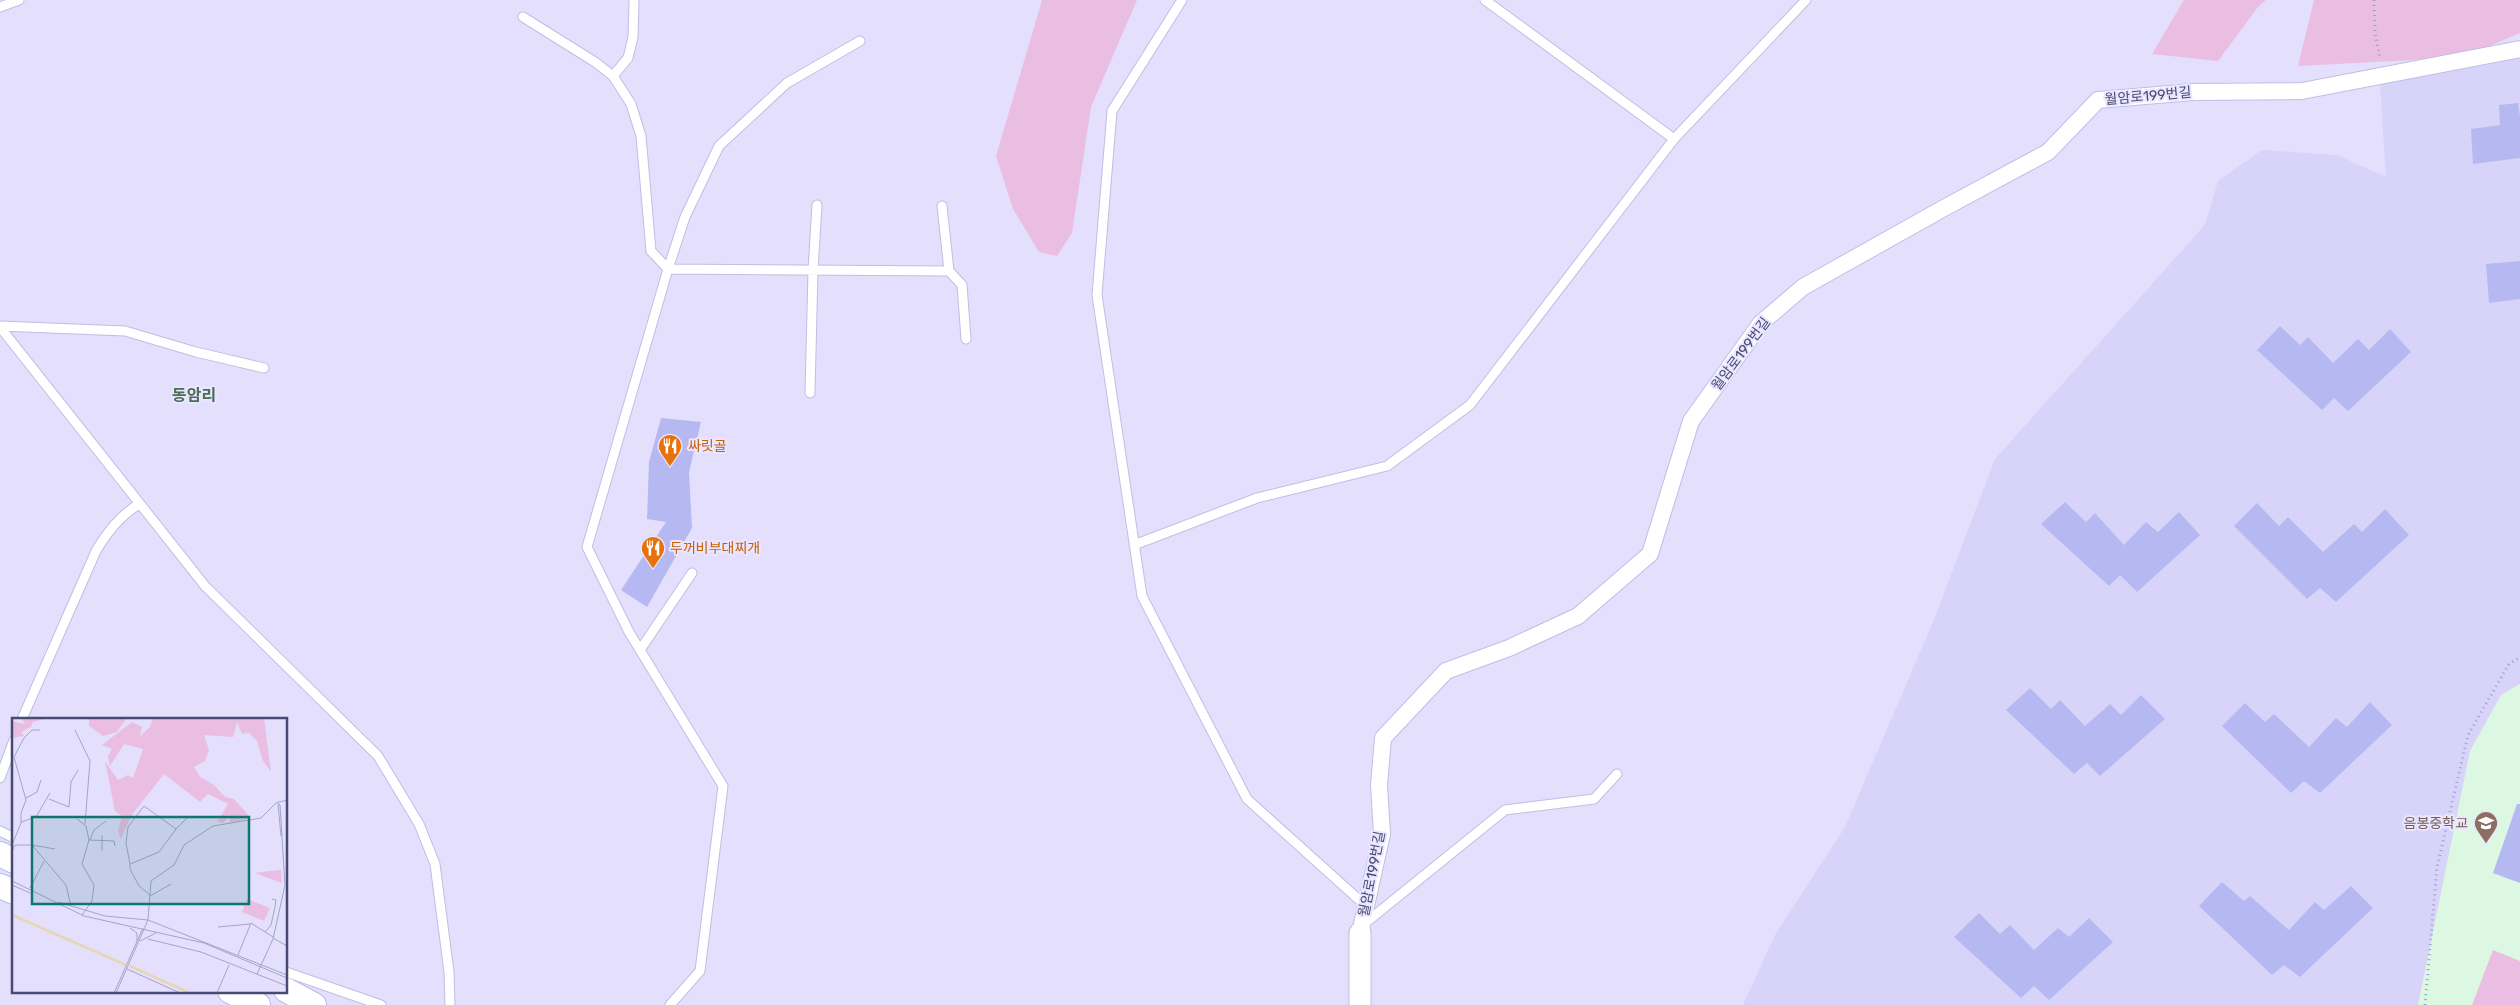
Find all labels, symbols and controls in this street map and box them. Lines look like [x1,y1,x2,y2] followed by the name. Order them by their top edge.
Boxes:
[2104,84,2192,108] street label: 월암로199번길
[1708,314,1774,394] street label: 월암로199번길
[172,386,216,405] district label: 동암리
[657,433,683,467] restaurant icon: 싸릿골
[688,438,727,455] place label: 싸릿골
[640,535,666,569] restaurant icon: 두꺼비부대찌개
[670,540,760,557] place label: 두꺼비부대찌개
[12,718,288,992] inset map
[2473,810,2499,844] school or university icon: 음봉중학교
[2404,815,2468,832] place label: 음봉중학교
[1355,830,1389,918] street label: 월암로199번길

